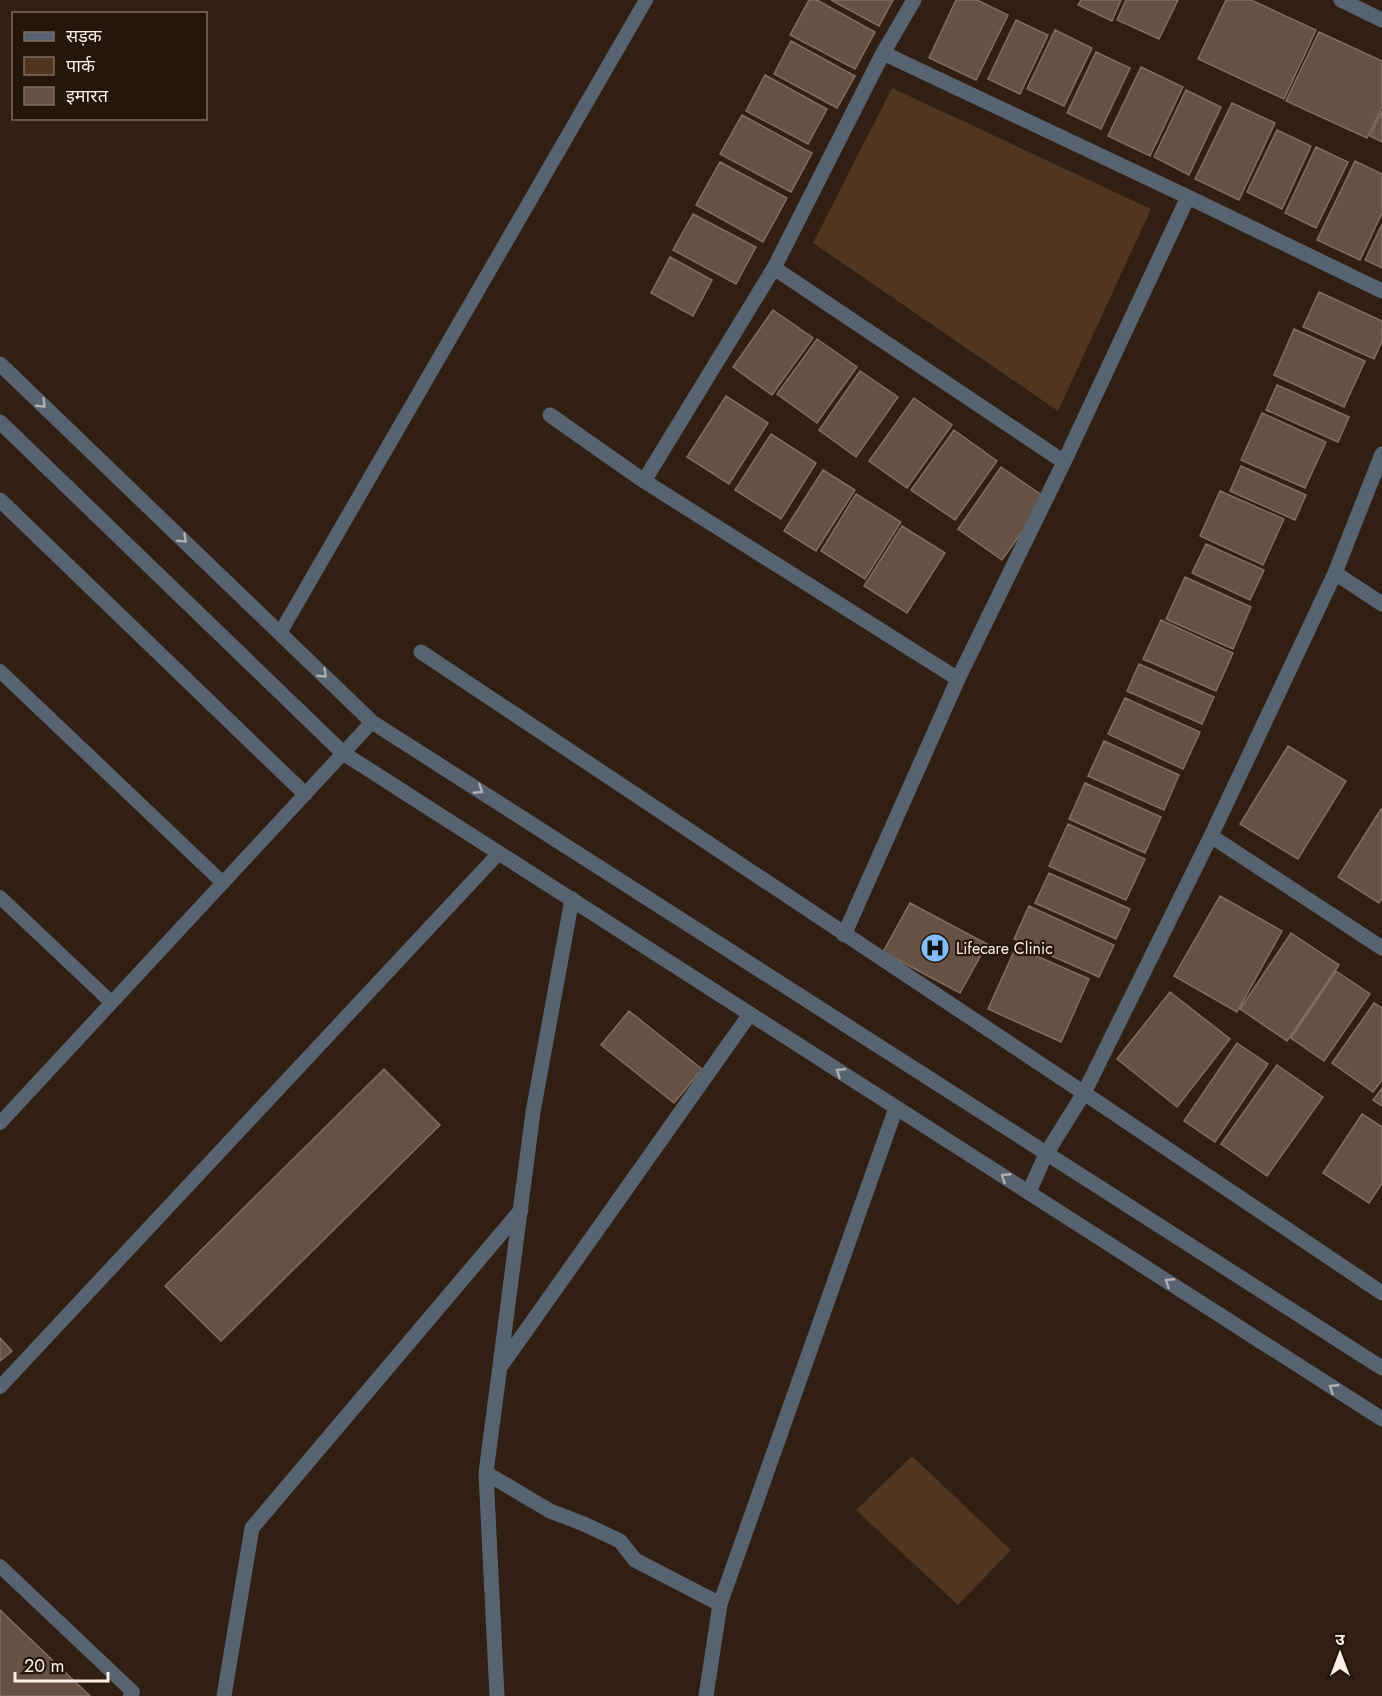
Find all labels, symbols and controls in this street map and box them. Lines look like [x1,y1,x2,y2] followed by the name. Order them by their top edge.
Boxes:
[12,12,207,120] legend
[66,23,103,49] text: सड़क
[66,53,96,79] text: पार्क
[66,83,109,109] text: इमारत
[35,397,46,408] one-way arrow
[175,532,186,543] one-way arrow
[316,667,327,678] one-way arrow
[473,783,484,794] one-way arrow
[919,932,951,964] hospital icon: Lifecare Clinic
[956,937,1053,960] place label: Lifecare Clinic
[836,1068,847,1079] one-way arrow
[1000,1173,1011,1184] one-way arrow
[1165,1278,1176,1289] one-way arrow
[1329,1383,1339,1395] one-way arrow
[1310,1624,1370,1684] north arrow
[1335,1628,1345,1651] text: उ
[15,1645,108,1683] scale bar
[24,1653,64,1679] text: 20 m

